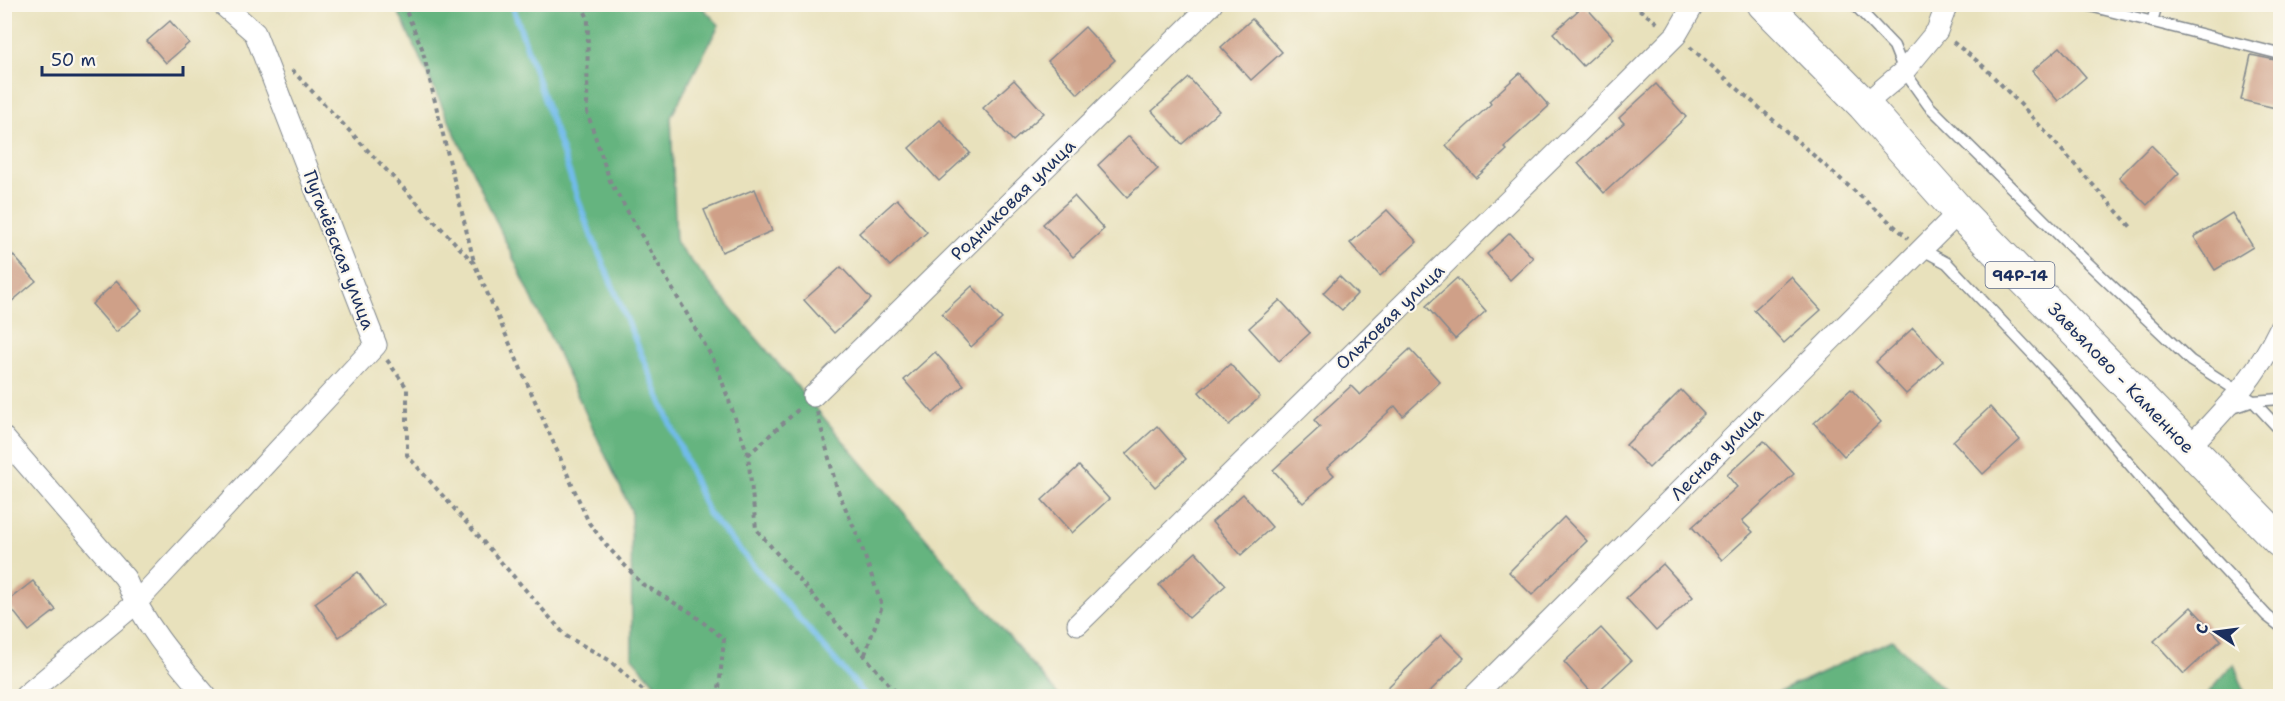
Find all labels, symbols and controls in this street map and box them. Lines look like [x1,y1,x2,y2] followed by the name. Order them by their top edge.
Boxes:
[42,39,183,77] scale bar
[51,48,96,72] text: 50 m
[945,134,1081,266] street label: Родниковая улица
[298,167,380,333] street label: Пугачёвская улица
[1330,259,1450,375] street label: Ольховая улица
[1986,262,2054,288] road number: 94Р-14
[2042,297,2200,459] street label: Завьялово - Каменное
[1665,402,1769,506] street label: Лесная улица
[2186,602,2246,662] north arrow
[2191,621,2213,636] text: С

